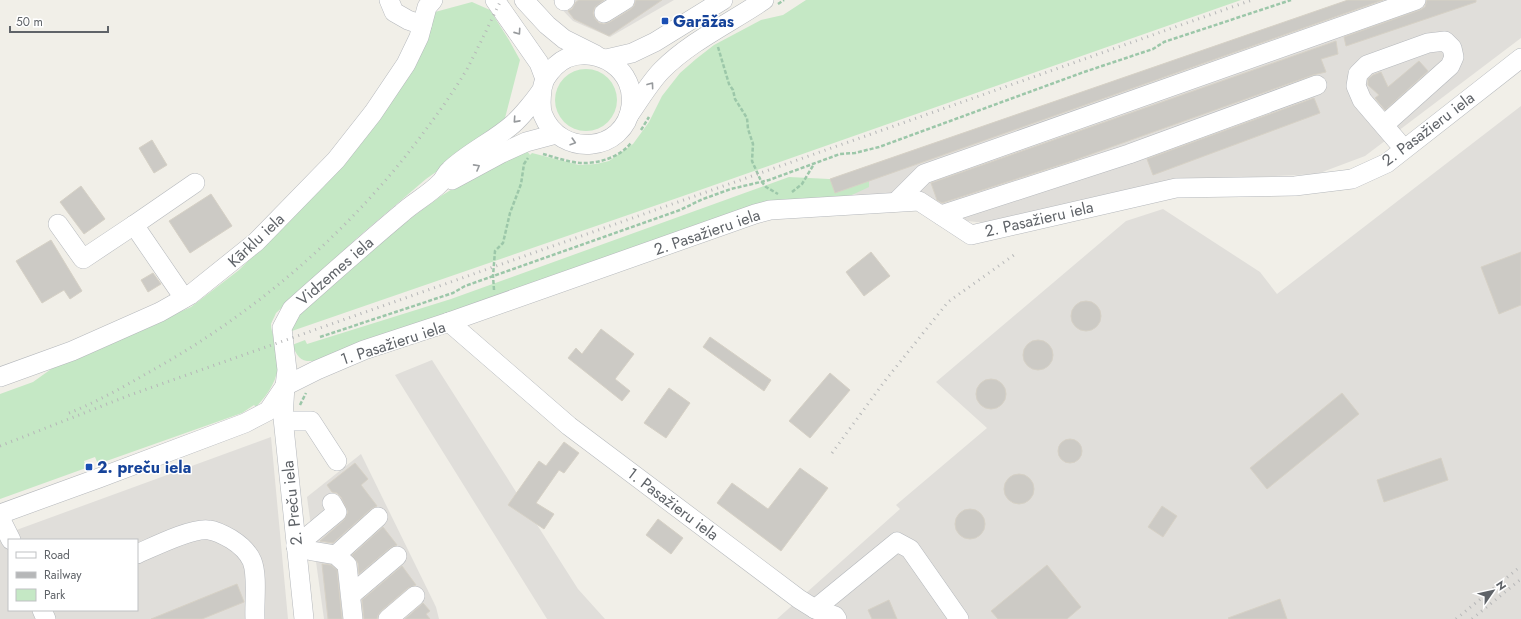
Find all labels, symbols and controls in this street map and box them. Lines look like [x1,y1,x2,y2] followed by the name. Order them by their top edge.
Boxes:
[10,8,108,34] scale bar
[673,10,734,33] place label: Garāžas
[16,13,43,31] text: 50 m
[660,16,670,26] marker: Garāžas
[513,28,521,35] one-way arrow
[646,82,653,89] one-way arrow
[1377,86,1479,172] street label: 2. Pasažieru iela
[514,115,521,123] one-way arrow
[569,137,576,146] one-way arrow
[473,165,480,172] one-way arrow
[982,195,1096,243] street label: 2. Pasažieru iela
[651,203,763,261] street label: 2. Pasažieru iela
[223,208,289,272] street label: Kārklu iela
[292,231,378,311] street label: Vidzemes iela
[338,315,448,371] street label: 1. Pasažieru iela
[97,456,191,479] place label: 2. preču iela
[276,459,308,547] street label: 2. Preču iela
[84,462,94,472] marker: 2. preču iela
[622,462,724,546] street label: 1. Pasažieru iela
[8,539,138,611] legend
[44,546,70,564] text: Road
[44,566,82,584] text: Railway
[1473,571,1513,611] north arrow
[1492,577,1510,594] text: N
[44,586,66,604] text: Park

